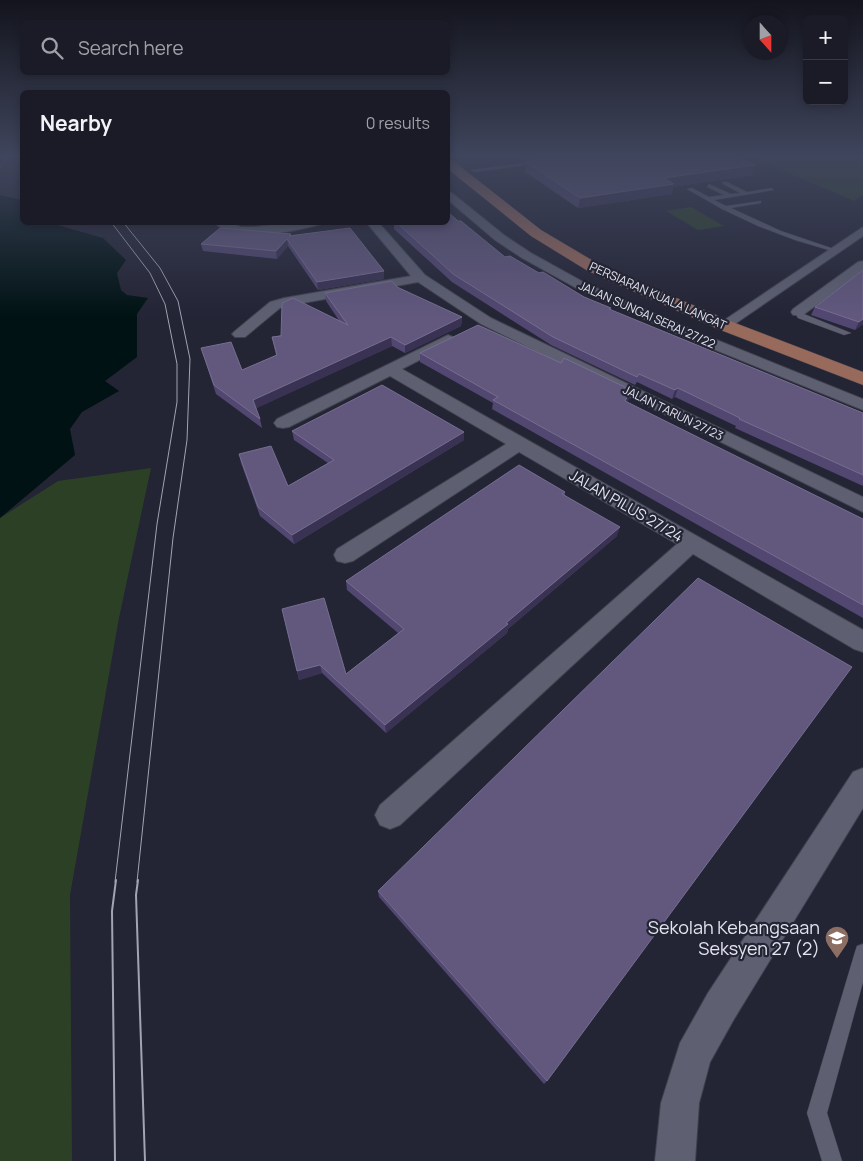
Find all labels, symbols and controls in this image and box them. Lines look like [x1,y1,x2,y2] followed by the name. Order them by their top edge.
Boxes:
[743,15,788,60] north arrow
[803,15,848,105] map controls
[803,15,848,60] button: +
[20,20,450,75] search box
[38,34,66,62] icon: search
[78,35,184,61] text: Search here
[803,60,848,105] button: −
[40,109,112,137] text: Nearby
[366,112,430,134] text: 0 results
[587,258,730,334] street label: PERSIARAN KUALA LANGAT
[576,277,718,352] street label: JALAN SUNGAI SERAI 27/22
[620,381,726,444] street label: JALAN TARUN 27/23
[566,464,687,547] street label: JALAN PILUS 27/24
[648,915,820,960] place label: Sekolah Kebangsaan Seksyen 27 (2)
[824,925,850,959] school or university icon: Sekolah Kebangsaan Seksyen 27 (2)

